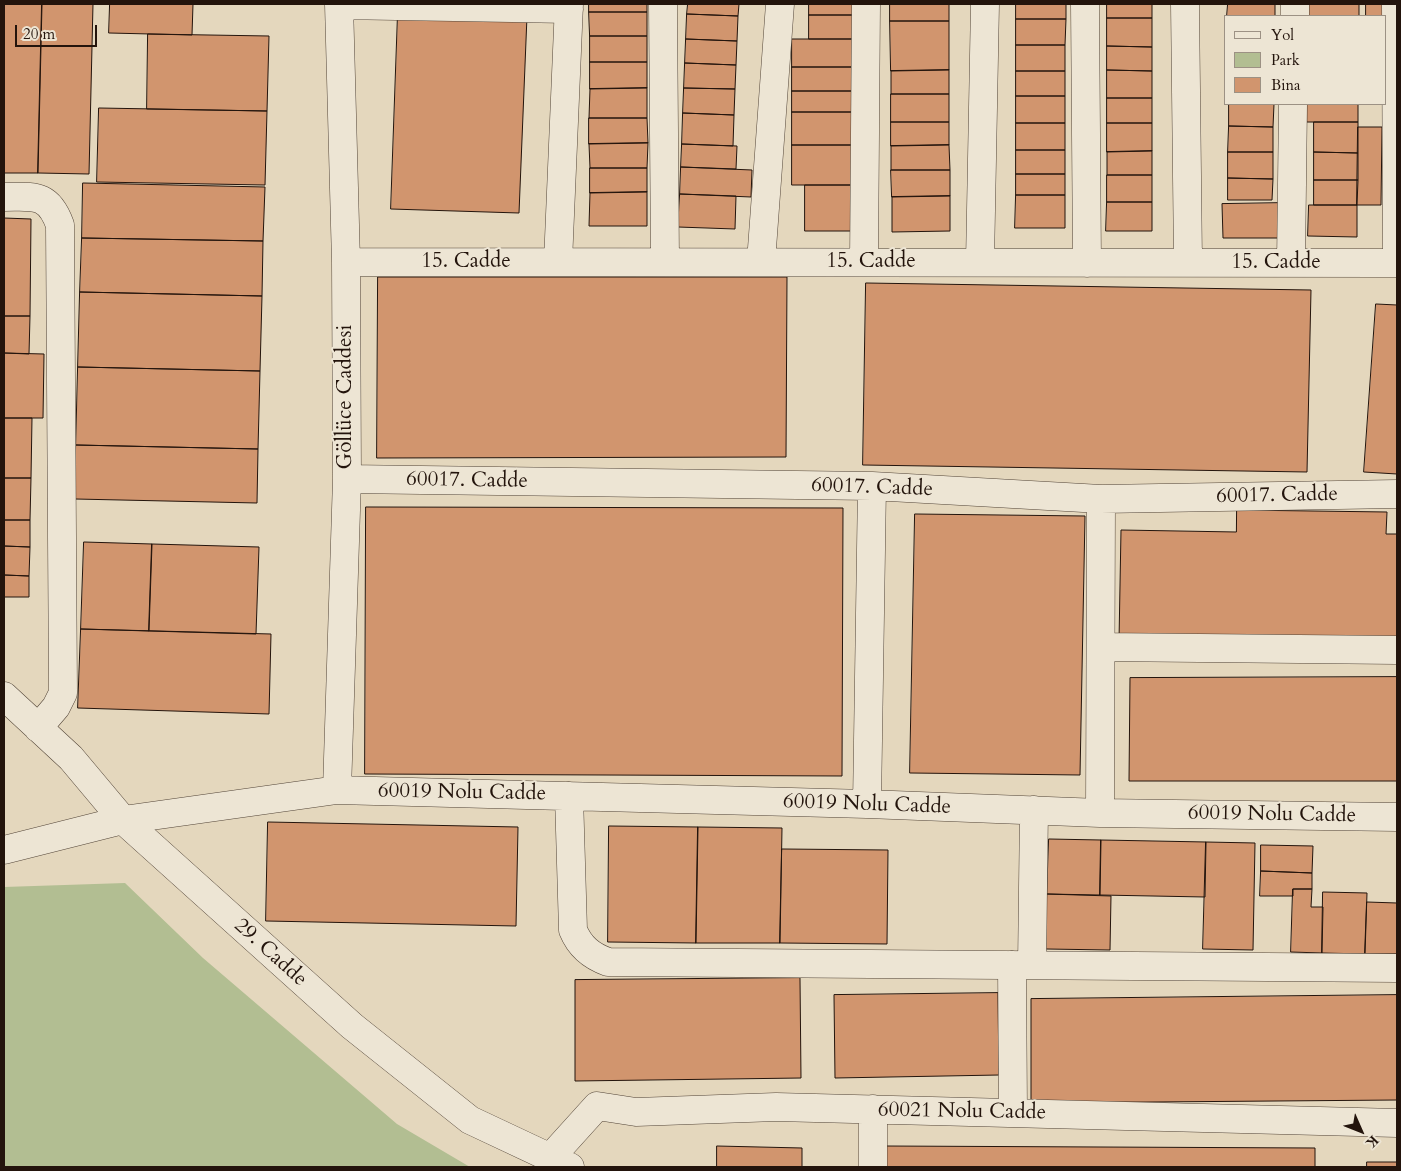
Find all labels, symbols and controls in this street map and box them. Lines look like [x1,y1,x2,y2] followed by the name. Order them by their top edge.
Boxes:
[18,15,100,47] scale bar
[1224,15,1386,105] legend
[23,24,55,44] text: 20 m
[1271,25,1294,45] text: Yol
[1271,50,1300,70] text: Park
[1271,75,1300,95] text: Bina
[421,249,511,275] street label: 15. Cadde
[826,249,916,275] street label: 15. Cadde
[1231,250,1321,276] street label: 15. Cadde
[333,325,359,469] street label: Göllüce Caddesi
[406,467,528,495] street label: 60017. Cadde
[811,473,933,503] street label: 60017. Cadde
[1216,482,1338,510] street label: 60017. Cadde
[378,779,546,807] street label: 60019 Nolu Cadde
[783,789,951,821] street label: 60019 Nolu Cadde
[1188,801,1356,829] street label: 60019 Nolu Cadde
[228,914,312,992] street label: 29. Cadde
[878,1098,1046,1126] street label: 60021 Nolu Cadde
[1336,1106,1386,1156] north arrow
[1361,1131,1383,1152] text: K

